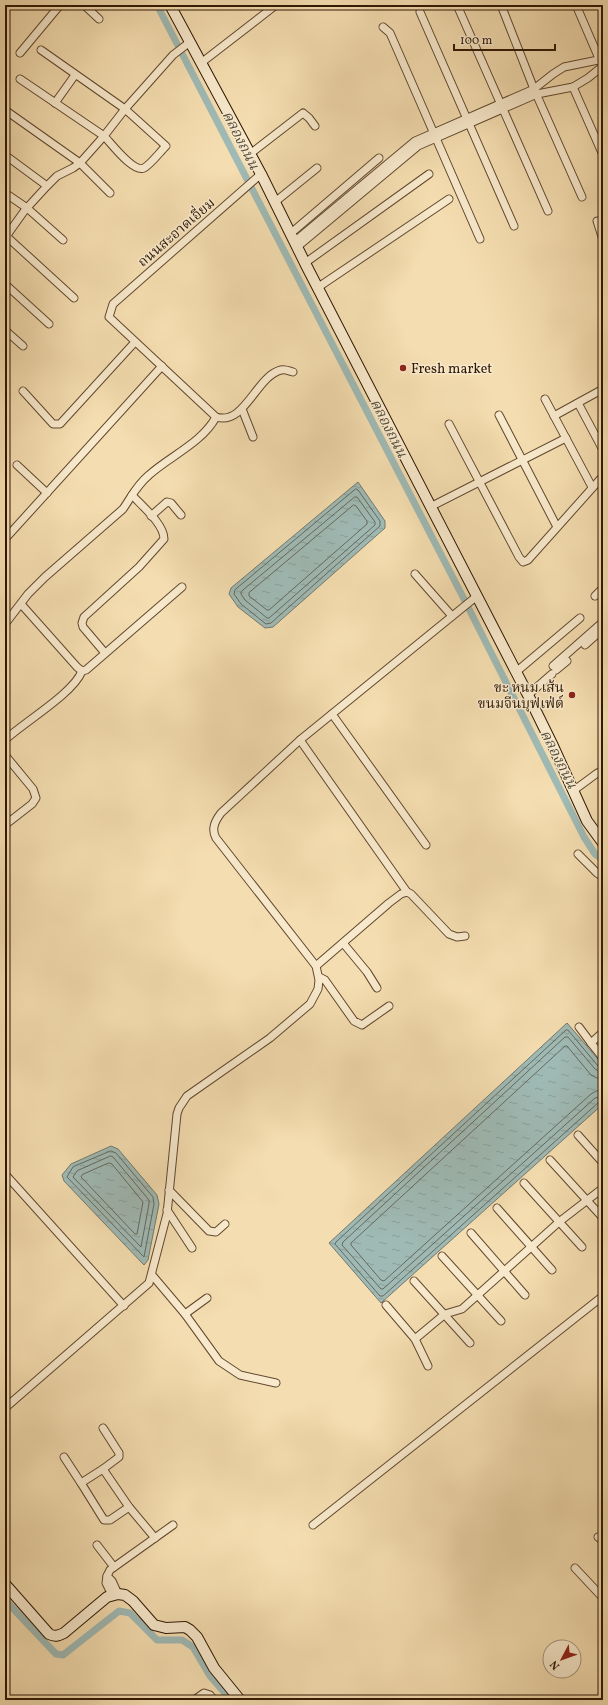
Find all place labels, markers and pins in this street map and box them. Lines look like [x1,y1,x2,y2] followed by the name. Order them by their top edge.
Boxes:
[411,360,492,379] place label: Fresh market
[398,363,408,373] marker: Fresh market
[478,679,564,714] place label: ขะ หนม เส้น ขนมจีนบุฟเฟ่ต์
[567,690,577,700] marker: ขะ หนม เส้น ขนมจีนบุฟเฟ่ต์

